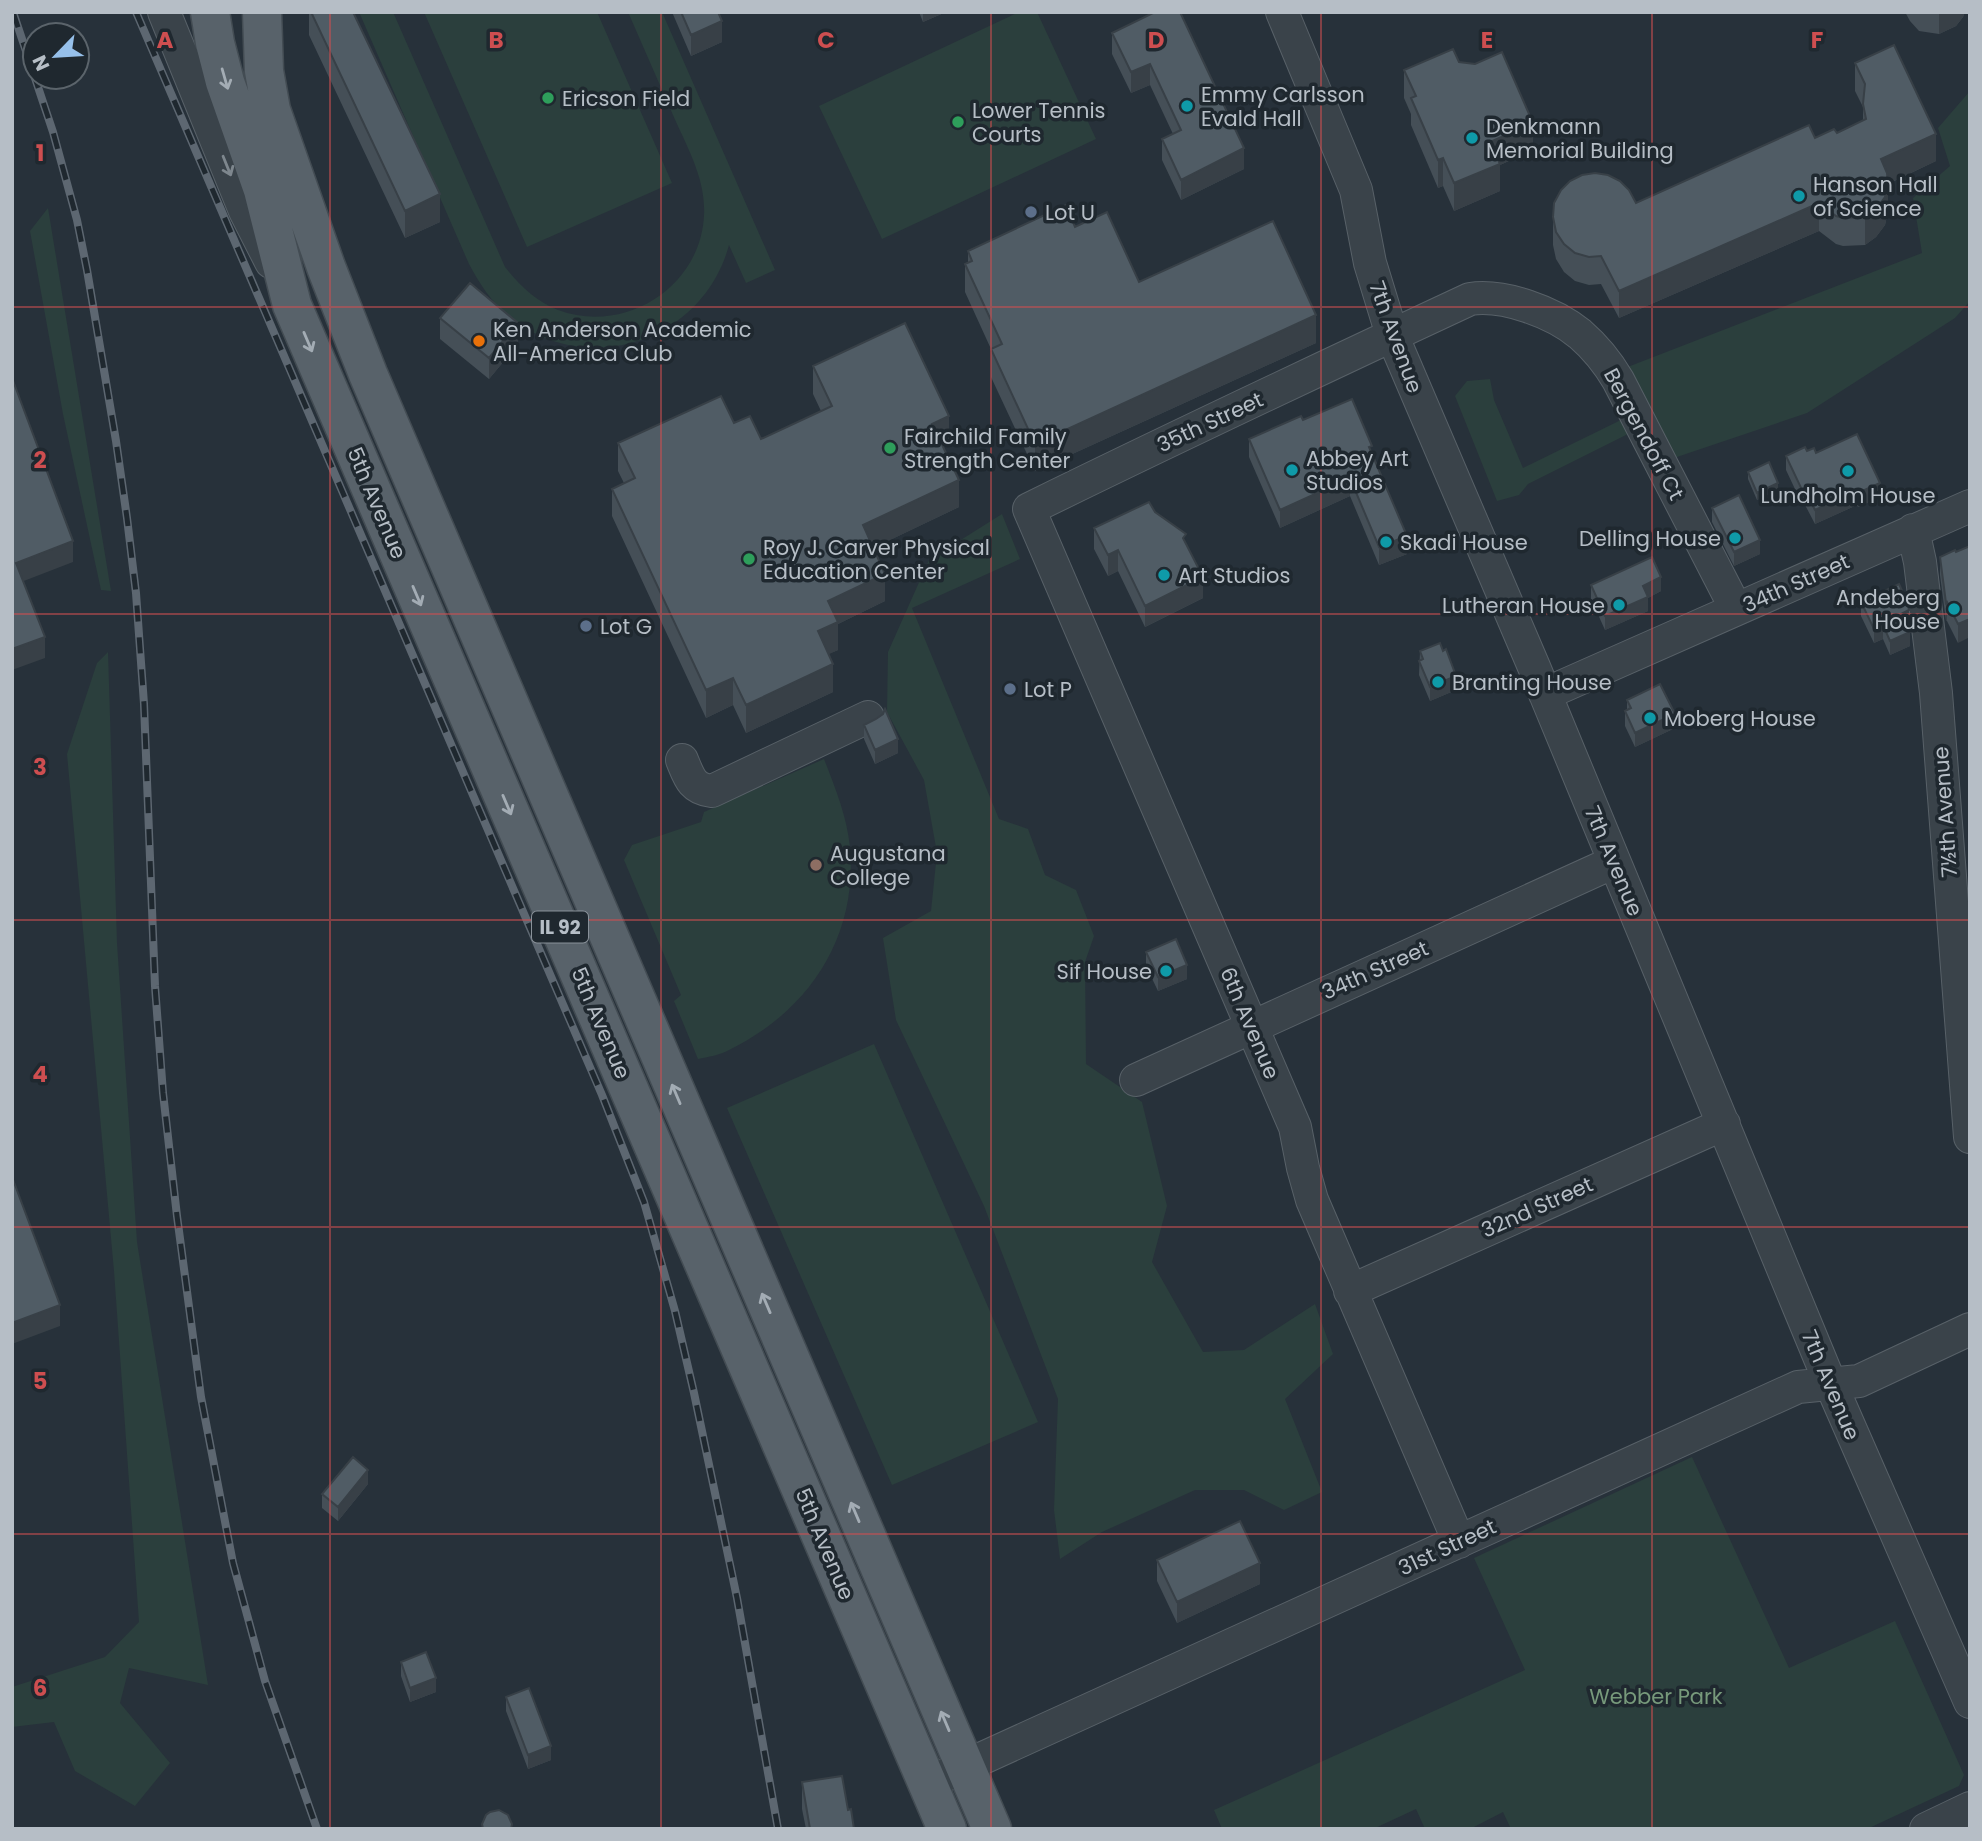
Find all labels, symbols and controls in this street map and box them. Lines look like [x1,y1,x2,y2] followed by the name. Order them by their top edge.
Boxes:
[21,21,91,91] north arrow
[157,24,174,56] text: A
[488,24,504,56] text: B
[817,24,835,56] text: C
[1148,24,1164,56] text: D
[1481,24,1493,56] text: E
[1811,24,1823,56] text: F
[26,51,56,75] text: N
[219,68,232,90] one-way arrow
[1201,80,1365,133] place label: Emmy Carlsson Evald Hall
[562,84,690,113] place label: Ericson Field
[540,90,556,106] marker: Ericson Field
[972,96,1106,149] place label: Lower Tennis Courts
[1179,98,1195,114] marker: Emmy Carlsson Evald Hall
[1486,112,1674,165] place label: Denkmann Memorial Building
[950,114,966,130] marker: Lower Tennis Courts
[1464,130,1480,146] marker: Denkmann Memorial Building
[36,137,44,169] text: 1
[221,155,234,177] one-way arrow
[1813,170,1938,223] place label: Hanson Hall of Science
[1791,188,1807,204] marker: Hanson Hall of Science
[1045,198,1095,227] place label: Lot U
[1023,204,1039,220] marker: Lot U
[1362,277,1430,397] street label: 7th Avenue
[493,315,752,368] place label: Ken Anderson Academic All-America Club
[302,331,315,352] one-way arrow
[471,333,487,349] marker: Ken Anderson Academic All-America Club
[1597,363,1691,505] street label: Bergendoff Ct
[1152,385,1268,459] street label: 35th Street
[904,422,1070,475] place label: Fairchild Family Strength Center
[882,440,898,456] marker: Fairchild Family Strength Center
[340,443,414,563] street label: 5th Avenue
[33,444,47,476] text: 2
[1306,444,1409,497] place label: Abbey Art Studios
[1284,462,1300,478] marker: Abbey Art Studios
[1840,463,1856,479] marker: Lundholm House
[1761,481,1935,510] place label: Lundholm House
[1579,524,1721,553] place label: Delling House
[1400,528,1528,557] place label: Skadi House
[1727,530,1743,546] marker: Delling House
[763,533,990,586] place label: Roy J. Carver Physical Education Center
[1378,534,1394,550] marker: Skadi House
[1738,547,1854,619] street label: 34th Street
[741,551,757,567] marker: Roy J. Carver Physical Education Center
[1178,561,1290,590] place label: Art Studios
[1156,567,1172,583] marker: Art Studios
[1836,583,1940,636] place label: Andeberg House
[411,585,424,606] one-way arrow
[1442,591,1605,620] place label: Lutheran House
[1611,597,1627,613] marker: Lutheran House
[1946,601,1962,617] marker: Andeberg House
[600,612,652,641] place label: Lot G
[578,618,594,634] marker: Lot G
[1452,668,1612,697] place label: Branting House
[1430,674,1446,690] marker: Branting House
[1024,675,1072,704] place label: Lot P
[1002,681,1018,697] marker: Lot P
[1664,704,1816,733] place label: Moberg House
[1642,710,1658,726] marker: Moberg House
[1926,746,1964,878] street label: 7½th Avenue
[33,751,47,783] text: 3
[501,794,514,815] one-way arrow
[1578,801,1650,921] street label: 7th Avenue
[830,839,946,892] place label: Augustana College
[808,857,824,873] marker: Augustana College
[532,911,588,942] road number: IL 92
[1317,934,1433,1006] street label: 34th Street
[1057,957,1152,986] place label: Sif House
[564,963,638,1083] street label: 5th Avenue
[1158,963,1174,979] marker: Sif House
[1213,963,1287,1083] street label: 6th Avenue
[32,1058,48,1090] text: 4
[669,1084,682,1105] one-way arrow
[1477,1170,1597,1244] street label: 32nd Street
[758,1293,771,1314] one-way arrow
[1795,1325,1867,1445] street label: 7th Avenue
[33,1365,47,1397] text: 5
[788,1484,862,1604] street label: 5th Avenue
[848,1502,861,1524] one-way arrow
[1393,1512,1501,1582] street label: 31st Street
[33,1672,47,1704] text: 6
[1589,1682,1723,1711] park label: Webber Park
[938,1711,951,1733] one-way arrow

